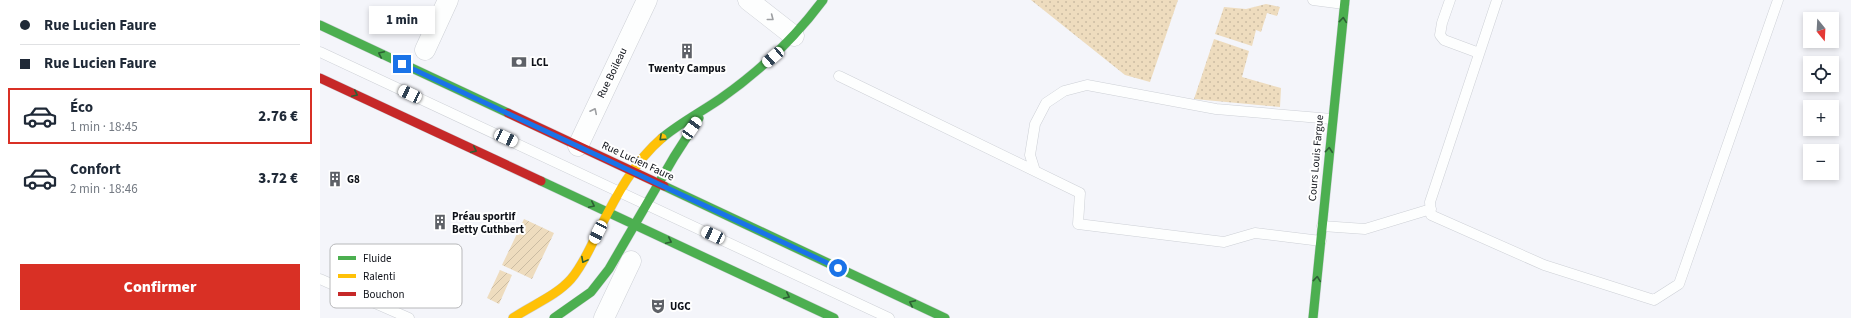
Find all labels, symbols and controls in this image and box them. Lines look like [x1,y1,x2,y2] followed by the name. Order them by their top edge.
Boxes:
[369,6,435,34] callout: 1 min
[386,11,418,29] text: 1 min
[1803,12,1839,48] north arrow
[1803,12,1839,180] map controls
[766,14,774,21] one-way arrow
[44,15,156,36] text: Rue Lucien Faure
[1338,17,1347,24] one-way arrow
[678,42,696,60] building icon: Twenty Campus
[593,45,631,101] street label: Rue Boileau
[760,45,786,69] car
[378,51,385,59] one-way arrow
[44,53,156,74] text: Rue Lucien Faure
[510,53,528,71] bank icon: LCL
[393,55,411,73] route end
[531,55,549,70] place label: LCL
[1803,56,1839,92] button: locate
[648,61,726,76] place label: Twenty Campus
[397,83,423,105] car
[352,90,359,98] one-way arrow
[70,97,93,118] text: Éco
[22,98,58,134] icon: car
[1803,100,1839,136] button: +
[258,106,298,127] text: 2.76 €
[589,107,597,115] one-way arrow
[1305,114,1327,202] street label: Cours Louis Fargue
[680,115,704,141] car
[70,118,138,136] text: 1 min · 18:45
[493,127,519,149] car
[659,134,666,141] one-way arrow
[599,138,677,185] street label: Rue Lucien Faure
[1803,144,1839,180] button: −
[470,145,477,153] one-way arrow
[1325,147,1334,153] one-way arrow
[70,159,121,180] text: Confort
[22,160,58,196] icon: car
[258,168,298,189] text: 3.72 €
[326,170,344,188] building icon: G8
[347,172,360,187] place label: G8
[70,180,138,198] text: 2 min · 18:46
[587,200,595,208] one-way arrow
[452,209,525,237] place label: Préau sportif Betty Cuthbert
[431,213,449,231] building icon: Préau sportif Betty Cuthbert
[587,219,609,245] car
[700,224,726,246] car
[665,236,673,244] one-way arrow
[330,244,462,308] legend
[363,251,392,266] text: Fluide
[582,256,589,263] one-way arrow
[829,259,847,277] route start
[20,264,300,310] button: Confirmer
[363,269,395,284] text: Ralenti
[1312,276,1321,282] one-way arrow
[363,287,404,302] text: Bouchon
[783,291,790,299] one-way arrow
[649,297,667,315] theatre icon: UGC
[670,299,691,314] place label: UGC
[909,299,916,307] one-way arrow

